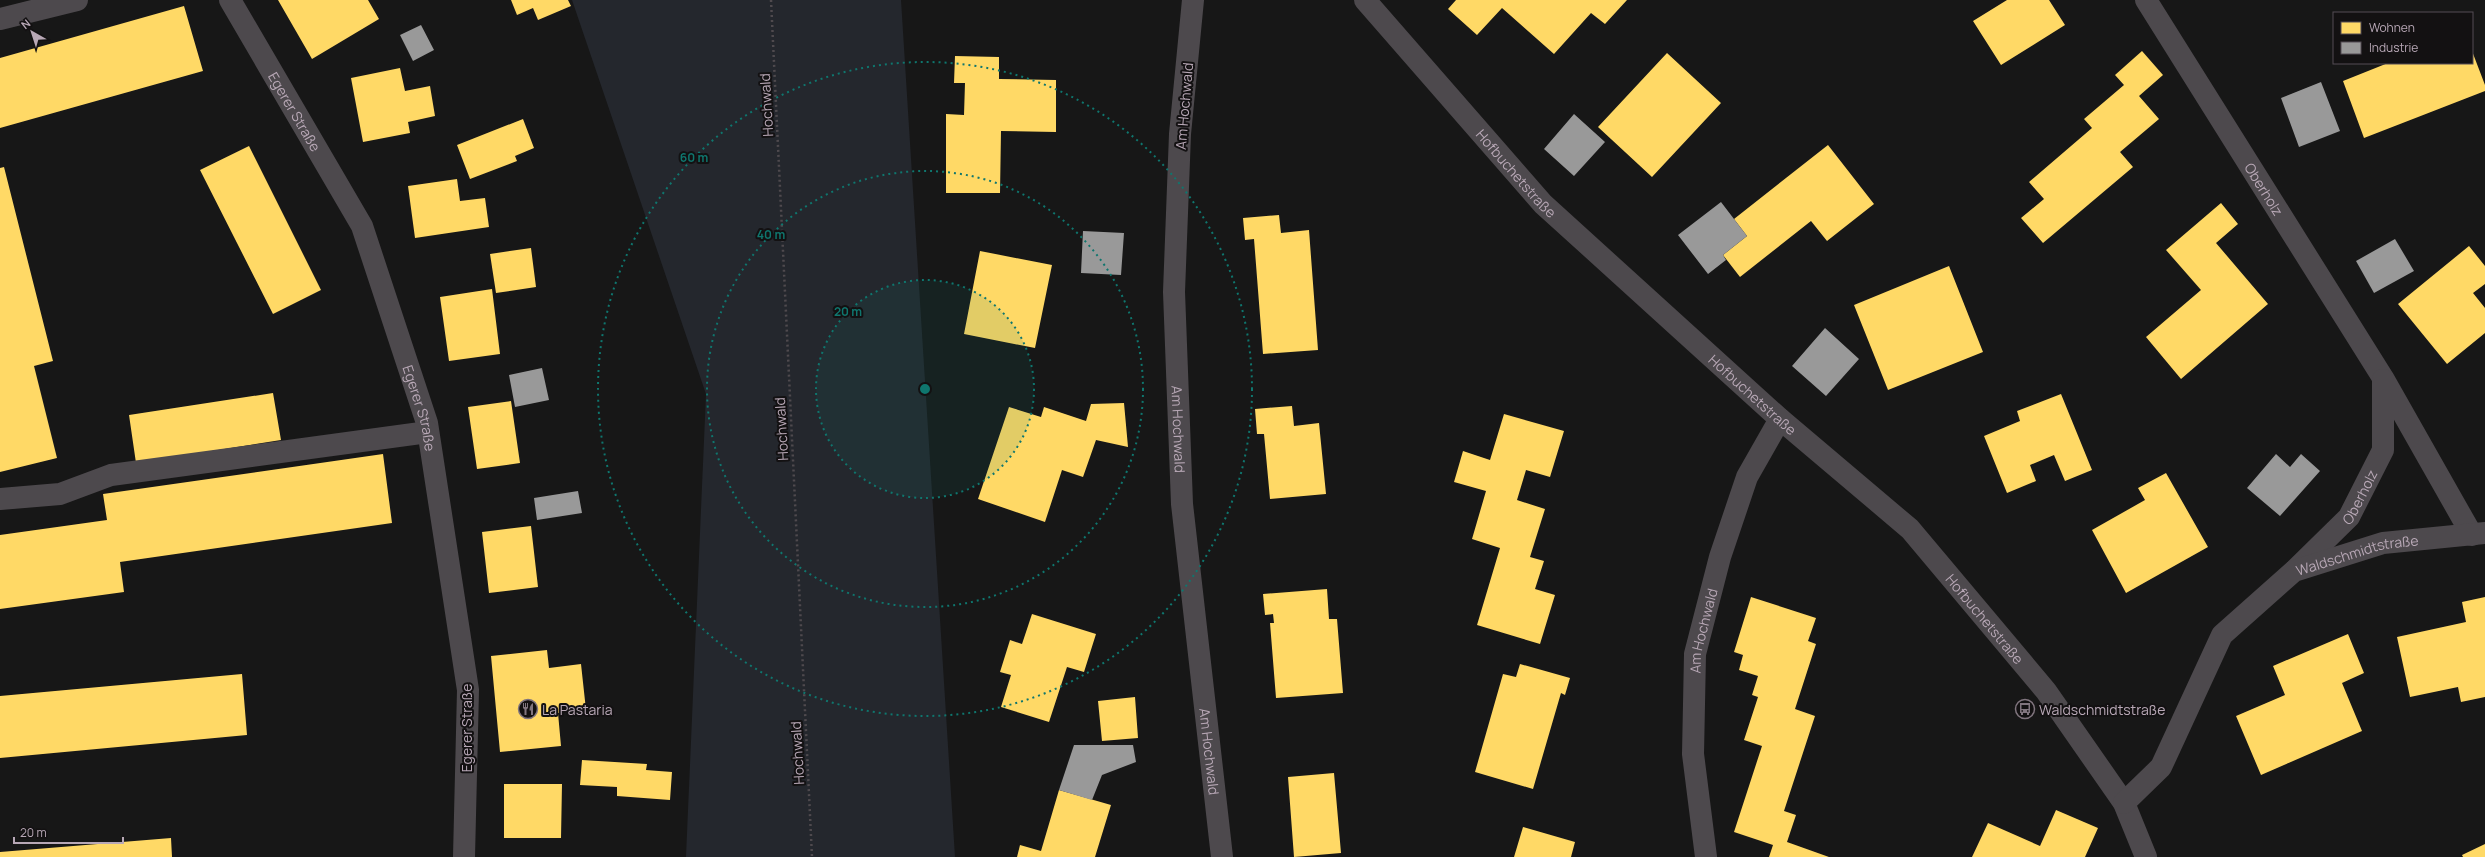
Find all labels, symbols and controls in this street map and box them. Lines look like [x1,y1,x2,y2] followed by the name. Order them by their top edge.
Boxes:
[12,12,52,52] north arrow
[2333,12,2473,64] legend
[18,15,33,32] text: N
[2369,19,2415,36] text: Wohnen
[2369,39,2418,56] text: Industrie
[1171,62,1197,150] street label: Am Hochwald
[264,68,326,155] street label: Egerer Straße
[755,73,777,137] street label: Hochwald
[1472,125,1561,221] street label: Hofbuchetstraße
[680,149,708,166] text: 60 m
[2241,159,2288,219] street label: Oberholz
[757,226,785,243] text: 40 m
[834,303,862,320] text: 20 m
[1705,350,1801,439] street label: Hofbuchetstraße
[399,362,441,452] street label: Egerer Straße
[918,382,932,396] centre of rings
[1168,385,1190,473] street label: Am Hochwald
[770,397,792,461] street label: Hochwald
[2338,466,2381,529] street label: Oberholz
[2293,530,2419,579] street label: Waldschmidtstraße
[1942,570,2028,668] street label: Hofbuchetstraße
[1685,586,1721,674] street label: Am Hochwald
[457,684,476,772] street label: Egerer Straße
[517,698,539,720] restaurant icon: La Pastaria
[2014,698,2036,720] bus stop icon: Waldschmidtstraße
[542,700,612,719] place label: La Pastaria
[2039,700,2165,719] place label: Waldschmidtstraße
[1196,707,1224,796] street label: Am Hochwald
[786,721,808,785] street label: Hochwald
[14,819,123,845] scale bar
[20,824,47,841] text: 20 m

